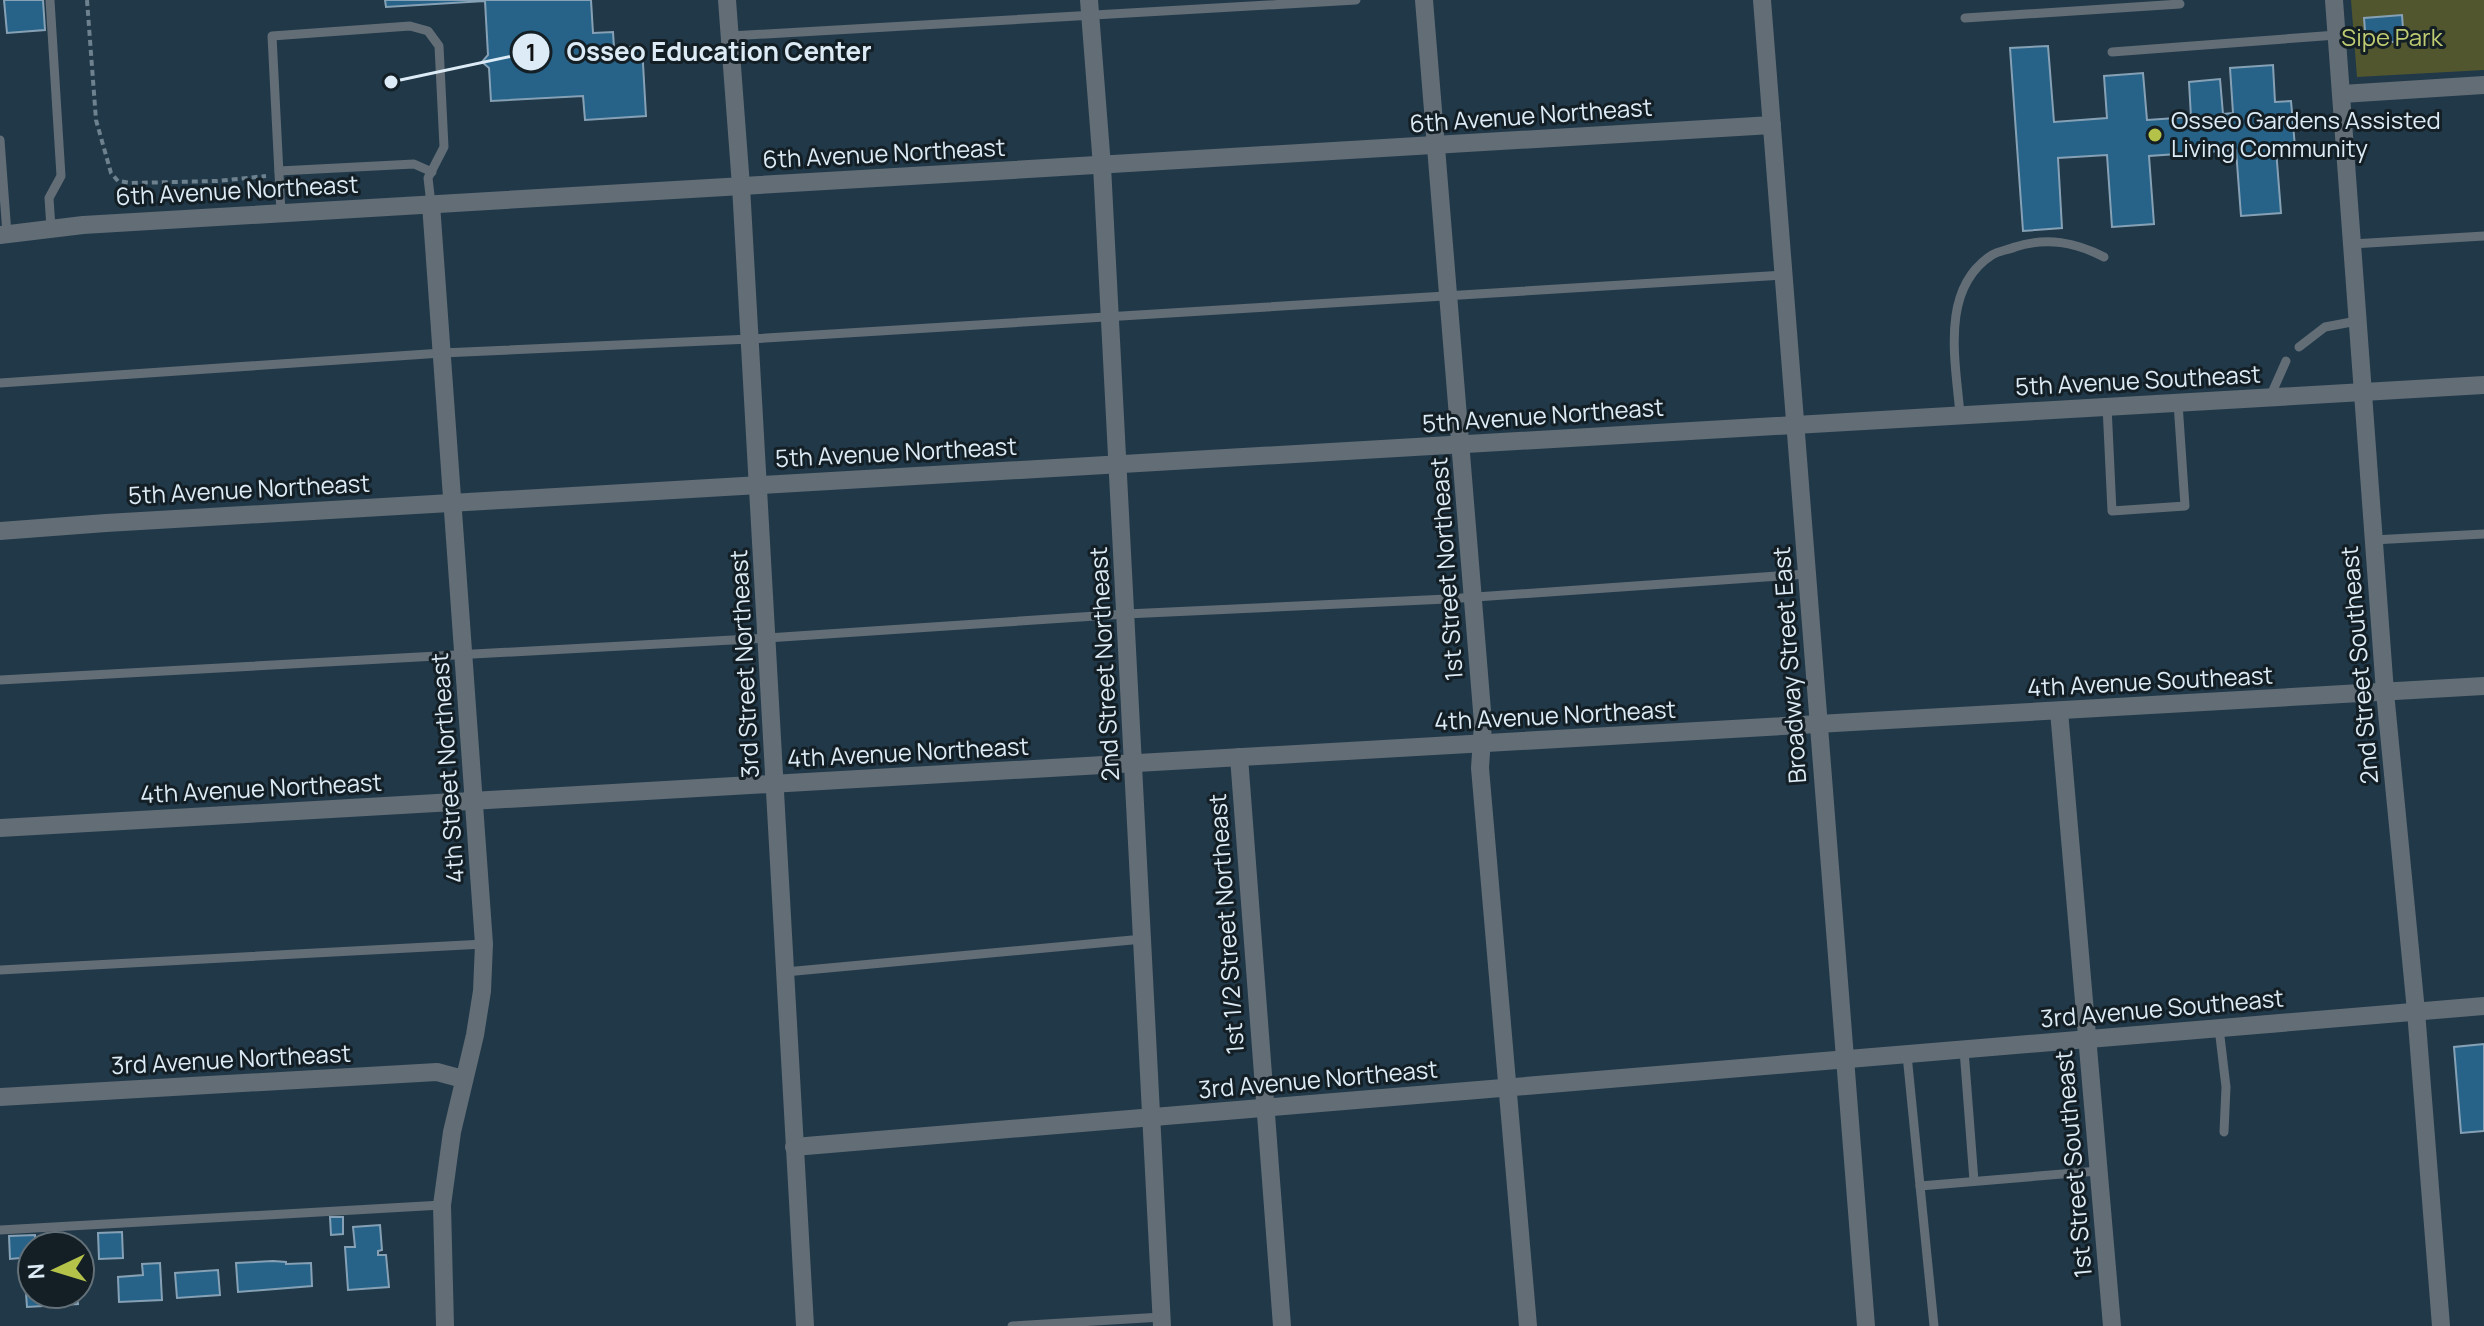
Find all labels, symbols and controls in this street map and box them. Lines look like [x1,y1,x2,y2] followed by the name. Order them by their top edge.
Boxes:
[2341,20,2444,53] park label: Sipe Park
[511,27,888,77] callout: Osseo Education Center
[566,33,872,69] text: Osseo Education Center
[526,35,536,68] text: 1
[1409,90,1653,139] street label: 6th Avenue Northeast
[2171,103,2441,164] place label: Osseo Gardens Assisted Living Community
[2146,126,2164,144] marker: Osseo Gardens Assisted Living Community
[762,130,1006,175] street label: 6th Avenue Northeast
[115,167,359,212] street label: 6th Avenue Northeast
[2014,357,2262,402] street label: 5th Avenue Southeast
[1421,390,1665,439] street label: 5th Avenue Northeast
[774,429,1018,474] street label: 5th Avenue Northeast
[1421,456,1470,682] street label: 1st Street Northeast
[127,466,371,511] street label: 5th Avenue Northeast
[2332,545,2385,785] street label: 2nd Street Southeast
[1081,546,1126,782] street label: 2nd Street Northeast
[1764,546,1813,785] street label: Broadway Street East
[721,549,766,779] street label: 3rd Street Northeast
[422,652,471,884] street label: 4th Street Northeast
[2026,658,2274,703] street label: 4th Avenue Southeast
[1433,692,1677,737] street label: 4th Avenue Northeast
[786,729,1030,774] street label: 4th Avenue Northeast
[139,765,383,810] street label: 4th Avenue Northeast
[1200,793,1251,1056] street label: 1st 1/2 Street Northeast
[2039,980,2285,1035] street label: 3rd Avenue Southeast
[110,1036,352,1081] street label: 3rd Avenue Northeast
[2046,1049,2099,1279] street label: 1st Street Southeast
[1197,1052,1439,1105] street label: 3rd Avenue Northeast
[16,1230,96,1310] north arrow
[21,1262,52,1280] text: N

